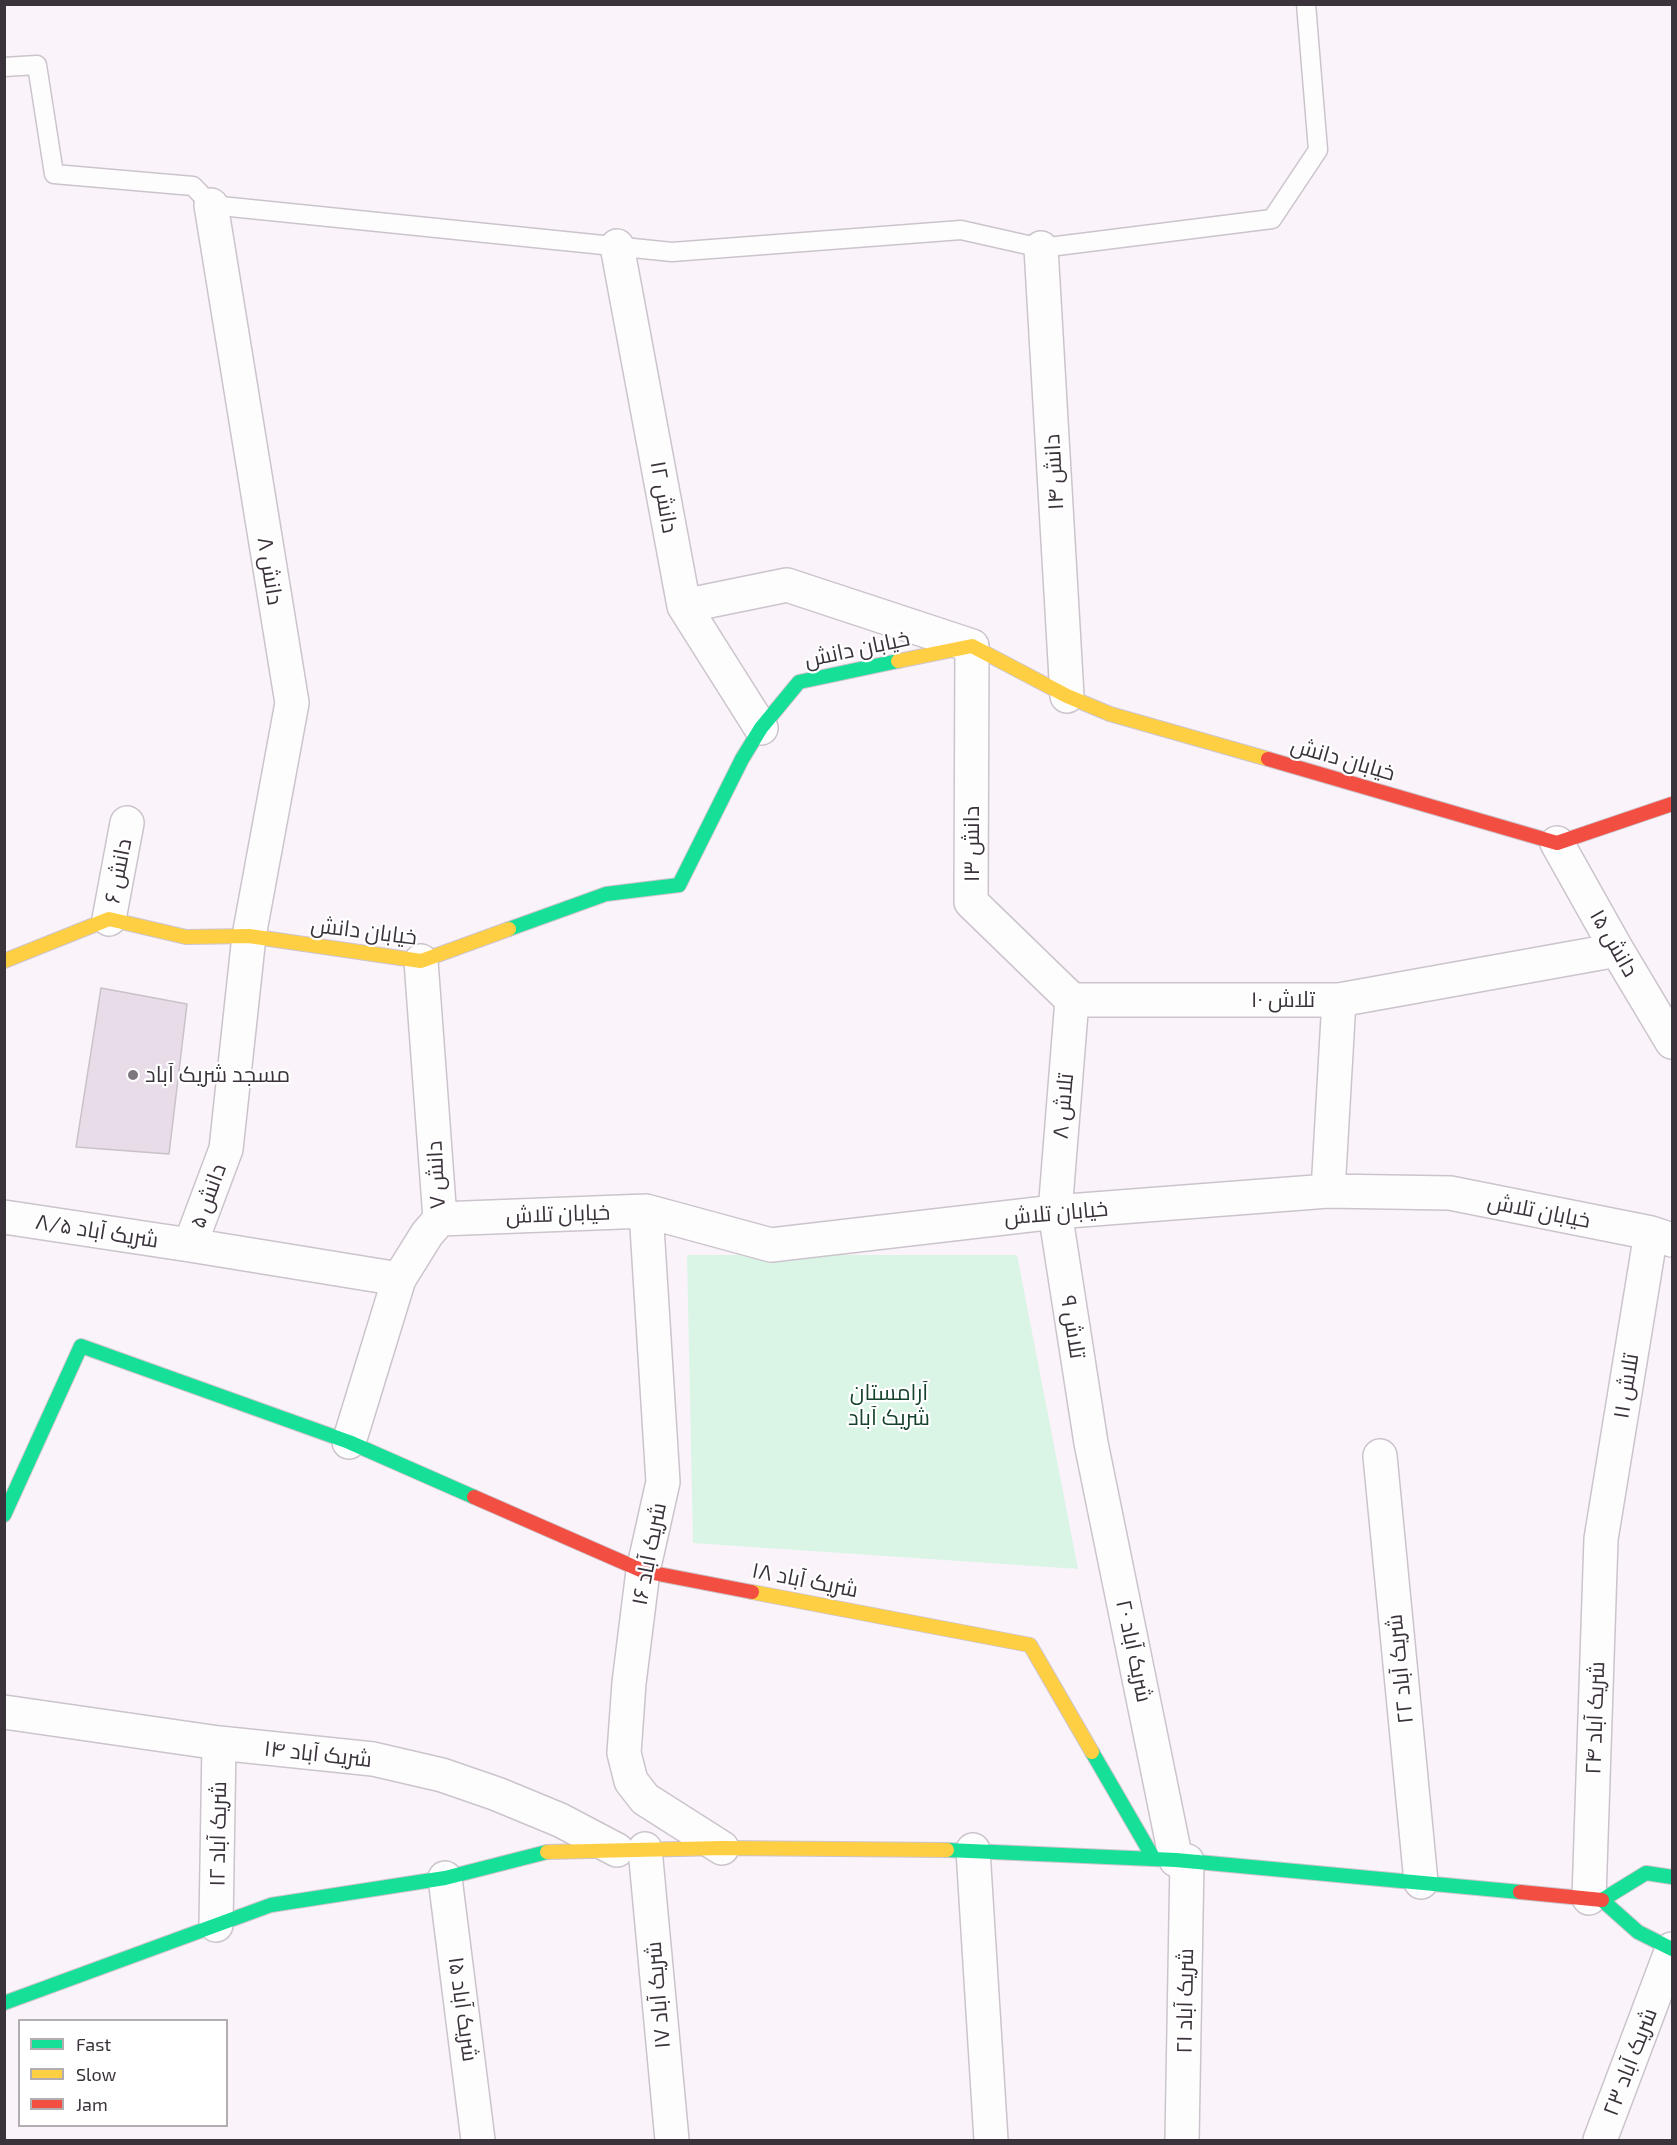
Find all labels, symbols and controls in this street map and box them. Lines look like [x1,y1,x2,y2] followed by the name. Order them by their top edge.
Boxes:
[1039,433,1069,511] street label: دانش ۱۴
[645,459,683,535] street label: دانش ۱۲
[252,535,288,607] street label: دانش ۸
[802,625,912,673] street label: خیابان دانش
[1288,732,1398,786] street label: خیابان دانش
[959,806,985,882] street label: دانش ۱۳
[99,836,137,906] street label: دانش ۶
[1584,905,1644,981] street label: دانش ۱۵
[309,911,419,951] street label: خیابان دانش
[1251,987,1315,1013] street label: تلاش ۱۰
[145,1062,290,1088] place label: مسجد شریک آباد
[126,1068,140,1082] marker: مسجد شریک آباد
[1047,1072,1079,1140] street label: تلاش ۸
[421,1140,451,1210] street label: دانش ۷
[184,1160,232,1232] street label: دانش ۵
[1485,1188,1593,1234] street label: خیابان تلاش
[1003,1195,1109,1231] street label: خیابان تلاش
[505,1199,611,1229] street label: خیابان تلاش
[34,1208,160,1254] street label: شریک آباد ۸/۵
[1055,1294,1091,1360] street label: تلاش ۹
[1608,1351,1644,1421] street label: تلاش ۱۱
[848,1380,930,1432] park label: آرامستان شریک آباد
[626,1500,672,1608] street label: شریک آباد ۱۶
[750,1557,860,1603] street label: شریک آباد ۱۸
[1110,1597,1158,1705] street label: شریک آباد ۲۰
[1381,1613,1419,1725] street label: شریک آباد ۲۲
[1580,1661,1610,1775] street label: شریک آباد ۲۴
[263,1735,373,1773] street label: شریک آباد ۱۴
[204,1781,232,1887] street label: شریک آباد ۱۲
[640,1940,676,2050] street label: شریک آباد ۱۷
[1171,1948,1199,2054] street label: شریک آباد ۲۱
[443,1955,483,2063] street label: شریک آباد ۱۵
[1597,2004,1663,2120] street label: شریک آباد ۲۳
[18,2019,228,2127] legend
[76,2033,111,2055] text: Fast
[76,2063,116,2085] text: Slow
[76,2093,108,2115] text: Jam

